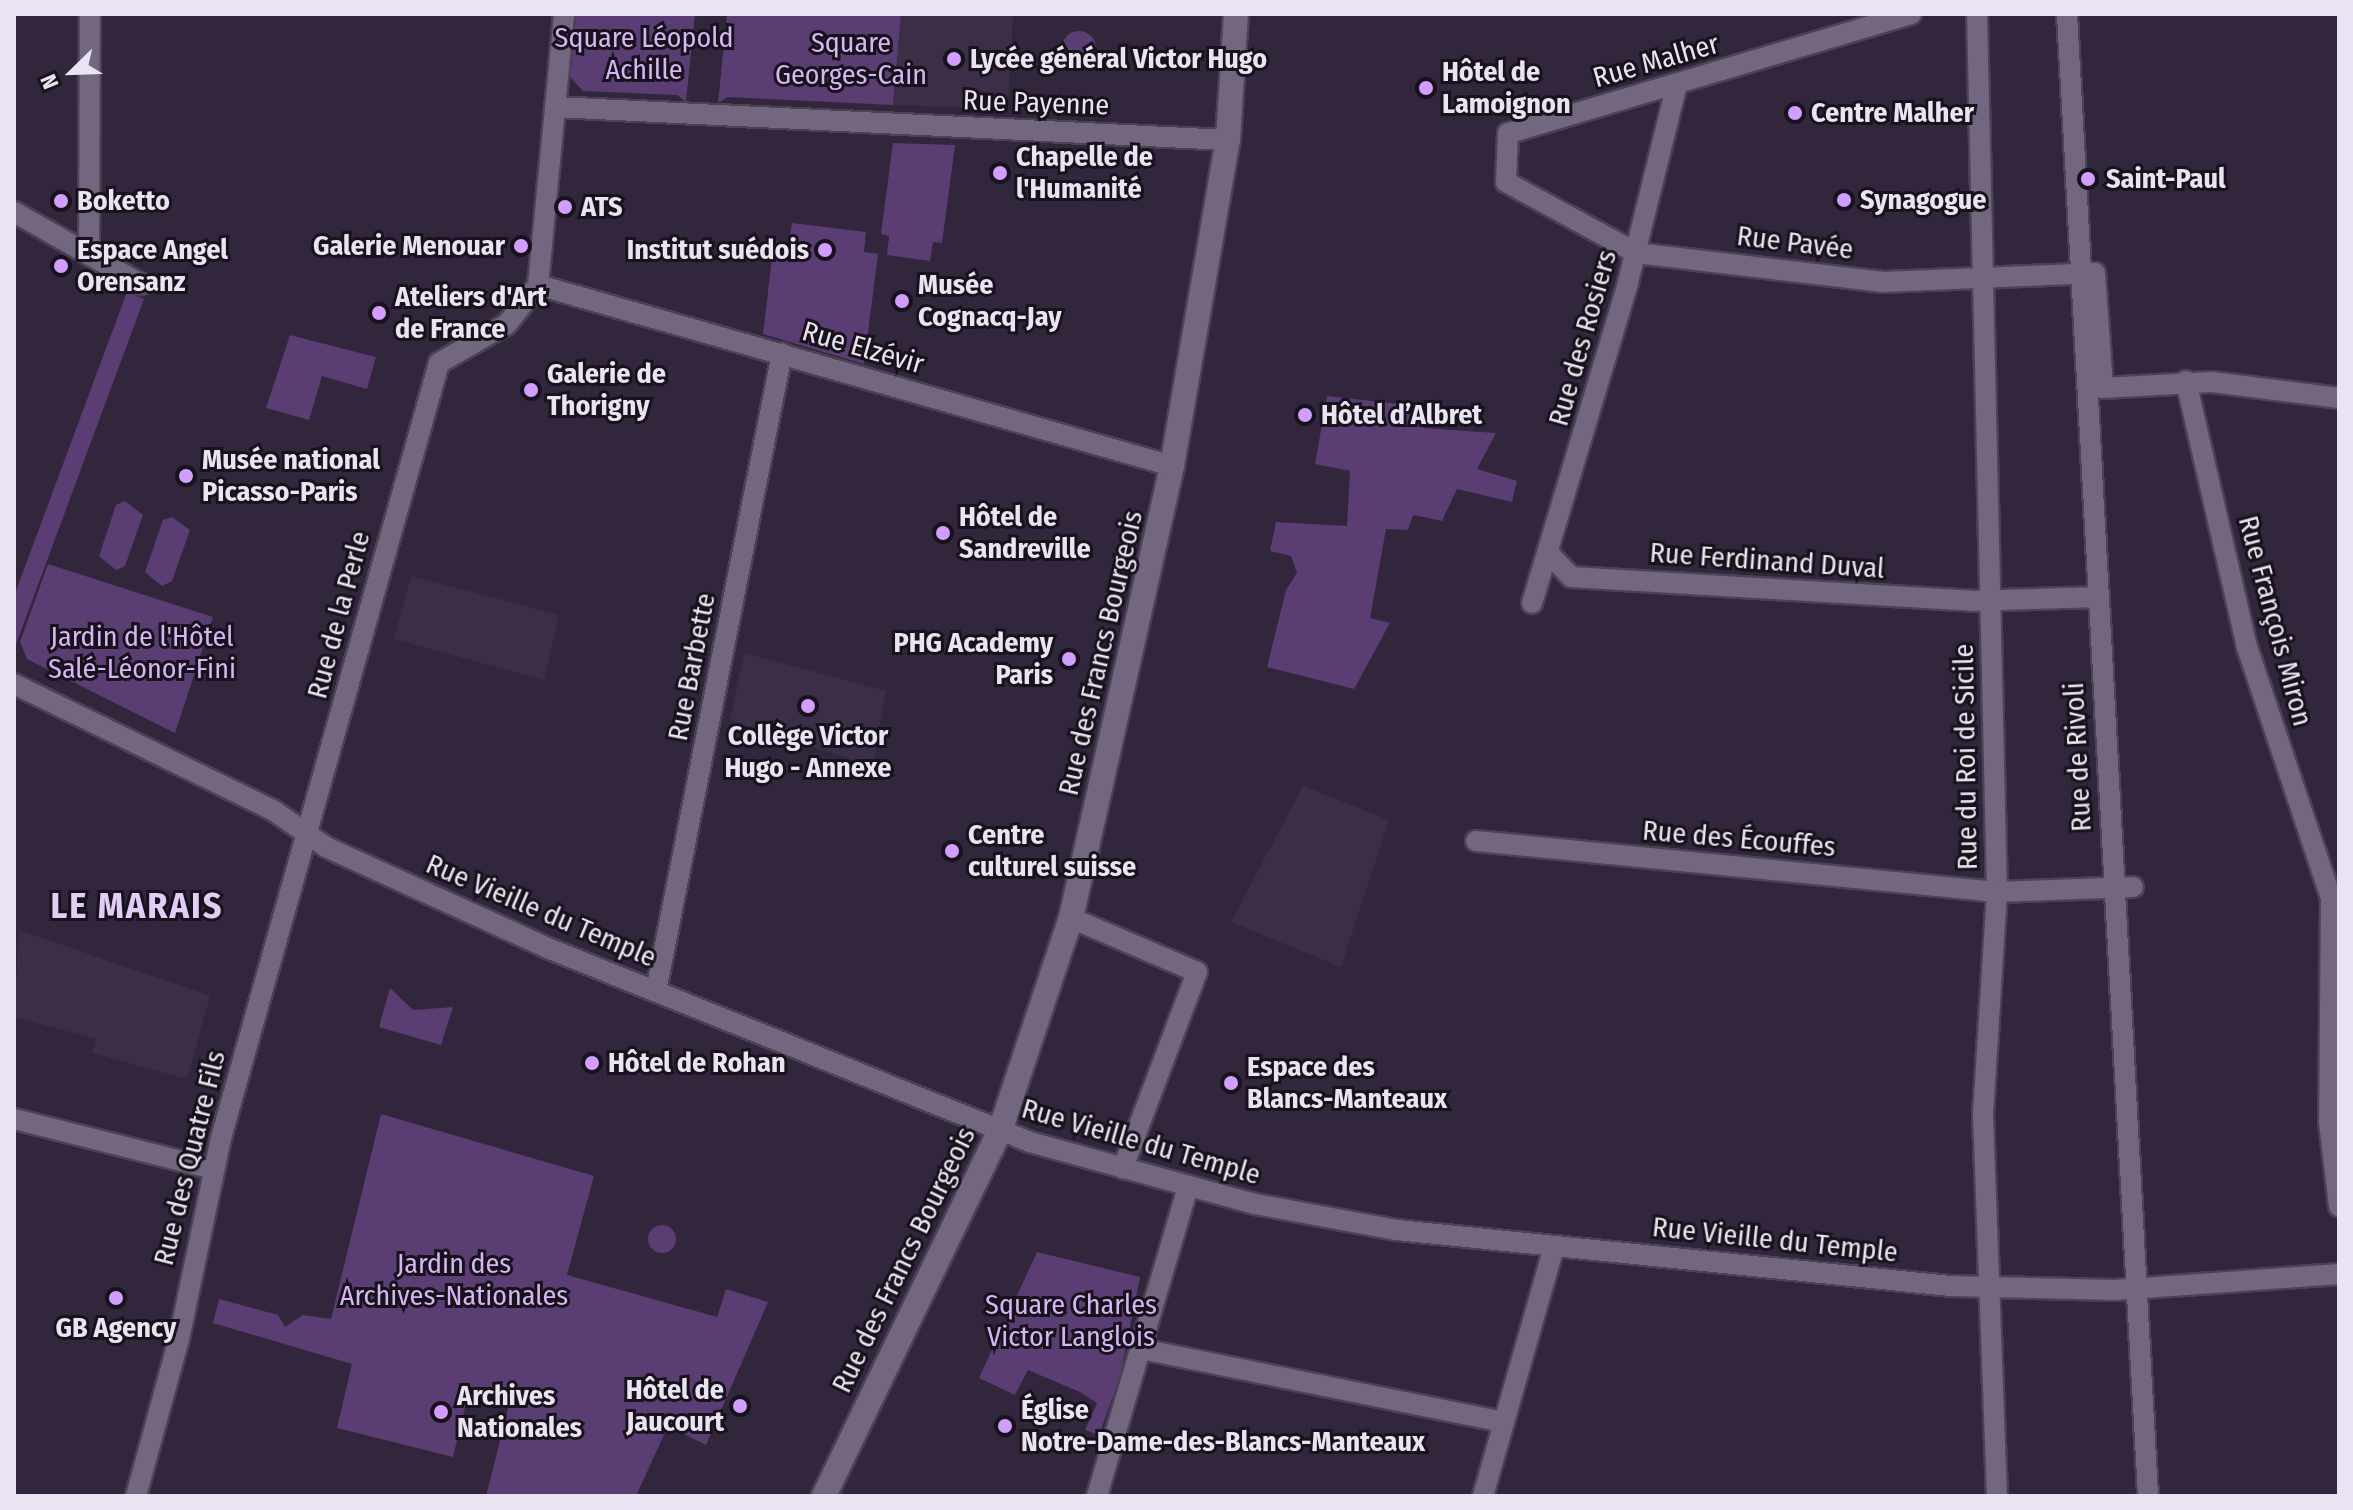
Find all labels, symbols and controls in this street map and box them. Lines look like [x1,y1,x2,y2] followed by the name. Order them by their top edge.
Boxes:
[555,21,733,87] park label: Square Léopold Achille
[775,26,927,92] park label: Square Georges-Cain
[1589,27,1723,95] street label: Rue Malher
[32,32,112,112] north arrow
[970,42,1267,76] place label: Lycée général Victor Hugo
[945,50,963,68] marker: Lycée général Victor Hugo
[1442,55,1571,121] place label: Hôtel de Lamoignon
[34,70,64,93] text: N
[1417,79,1435,97] marker: Hôtel de Lamoignon
[962,84,1110,122] street label: Rue Payenne
[1811,96,1974,130] place label: Centre Malher
[1786,104,1804,122] marker: Centre Malher
[1016,140,1153,206] place label: Chapelle de l'Humanité
[2106,162,2226,196] place label: Saint-Paul
[991,164,1009,182] marker: Chapelle de l'Humanité
[2077,168,2099,190] marker: Saint-Paul
[1860,183,1987,217] place label: Synagogue
[77,184,170,218] place label: Boketto
[581,190,622,224] place label: ATS
[1835,191,1853,209] marker: Synagogue
[52,192,70,210] marker: Boketto
[556,198,574,216] marker: ATS
[1735,219,1855,267] street label: Rue Pavée
[313,229,505,263] place label: Galerie Menouar
[77,233,228,299] place label: Espace Angel Orensanz
[627,233,809,267] place label: Institut suédois
[512,237,530,255] marker: Galerie Menouar
[816,241,834,259] marker: Institut suédois
[1542,246,1624,430] street label: Rue des Rosiers
[52,257,70,275] marker: Espace Angel Orensanz
[918,268,1062,334] place label: Musée Cognacq-Jay
[395,280,547,346] place label: Ateliers d'Art de France
[893,292,911,310] marker: Musée Cognacq-Jay
[370,304,388,322] marker: Ateliers d'Art de France
[798,315,928,381] street label: Rue Elzévir
[547,357,666,423] place label: Galerie de Thorigny
[522,381,540,399] marker: Galerie de Thorigny
[1321,398,1482,432] place label: Hôtel d’Albret
[1296,406,1314,424] marker: Hôtel d’Albret
[202,443,380,509] place label: Musée national Picasso-Paris
[177,467,195,485] marker: Musée national Picasso-Paris
[959,500,1091,566] place label: Hôtel de Sandreville
[1052,507,1150,799] street label: Rue des Francs Bourgeois
[2231,512,2319,730] street label: Rue François Miron
[934,524,952,542] marker: Hôtel de Sandreville
[301,528,377,702] street label: Rue de la Perle
[1649,536,1885,586] street label: Rue Ferdinand Duval
[661,590,723,744] street label: Rue Barbette
[48,620,236,686] park label: Jardin de l'Hôtel Salé-Léonor-Fini
[894,626,1053,692] place label: PHG Academy Paris
[1947,644,1985,870] street label: Rue du Roi de Sicile
[1060,650,1078,668] marker: PHG Academy Paris
[2057,681,2099,833] street label: Rue de Rivoli
[799,697,817,715] marker: Collège Victor Hugo - Annexe
[724,719,892,785] place label: Collège Victor Hugo - Annexe
[1641,814,1837,864] street label: Rue des Écouffes
[968,818,1136,884] place label: Centre culturel suisse
[943,842,961,860] marker: Centre culturel suisse
[421,847,661,975] street label: Rue Vieille du Temple
[51,885,223,929] district label: LE MARAIS
[608,1046,786,1080] place label: Hôtel de Rohan
[147,1047,233,1269] street label: Rue des Quatre Fils
[1247,1050,1447,1116] place label: Espace des Blancs-Manteaux
[583,1054,601,1072] marker: Hôtel de Rohan
[1222,1074,1240,1092] marker: Espace des Blancs-Manteaux
[1018,1092,1264,1192] street label: Rue Vieille du Temple
[825,1122,983,1398] street label: Rue des Francs Bourgeois
[1651,1210,1899,1270] street label: Rue Vieille du Temple
[340,1247,568,1313] park label: Jardin des Archives-Nationales
[985,1288,1157,1354] park label: Square Charles Victor Langlois
[107,1289,125,1307] marker: GB Agency
[56,1311,176,1345] place label: GB Agency
[626,1373,724,1439] place label: Hôtel de Jaucourt
[457,1379,582,1445] place label: Archives Nationales
[1021,1393,1425,1459] place label: Église Notre-Dame-des-Blancs-Manteaux
[731,1397,749,1415] marker: Hôtel de Jaucourt
[432,1403,450,1421] marker: Archives Nationales
[996,1417,1014,1435] marker: Église Notre-Dame-des-Blancs-Manteaux

